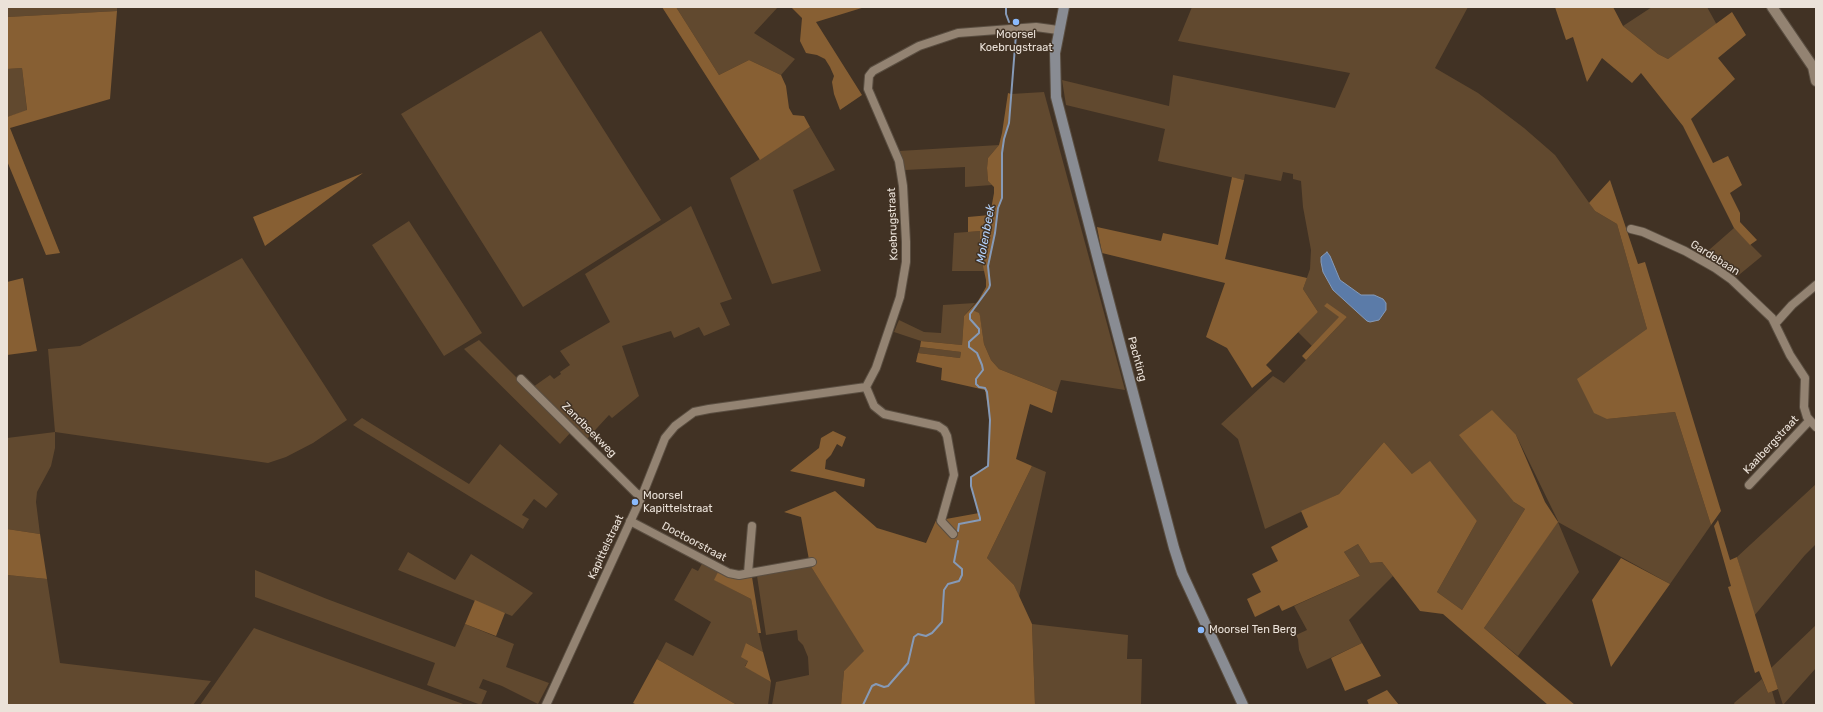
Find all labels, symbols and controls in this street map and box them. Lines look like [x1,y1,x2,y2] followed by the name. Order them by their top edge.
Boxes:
[1011,17,1021,27] marker: Moorsel Koebrugstraat
[979,28,1053,54] place label: Moorsel Koebrugstraat
[885,187,901,261] street label: Koebrugstraat
[974,203,998,265] water label: Molenbeek
[1688,238,1742,278] street label: Gardebaan
[1125,335,1149,383] street label: Pachting
[559,400,619,460] street label: Zandbeekweg
[1741,413,1801,477] street label: Kaalbergstraat
[643,489,713,515] place label: Moorsel Kapittelstraat
[630,497,640,507] marker: Moorsel Kapittelstraat
[585,513,627,581] street label: Kapittelstraat
[659,519,729,565] street label: Doctoorstraat
[1209,623,1297,637] place label: Moorsel Ten Berg
[1196,625,1206,635] marker: Moorsel Ten Berg

